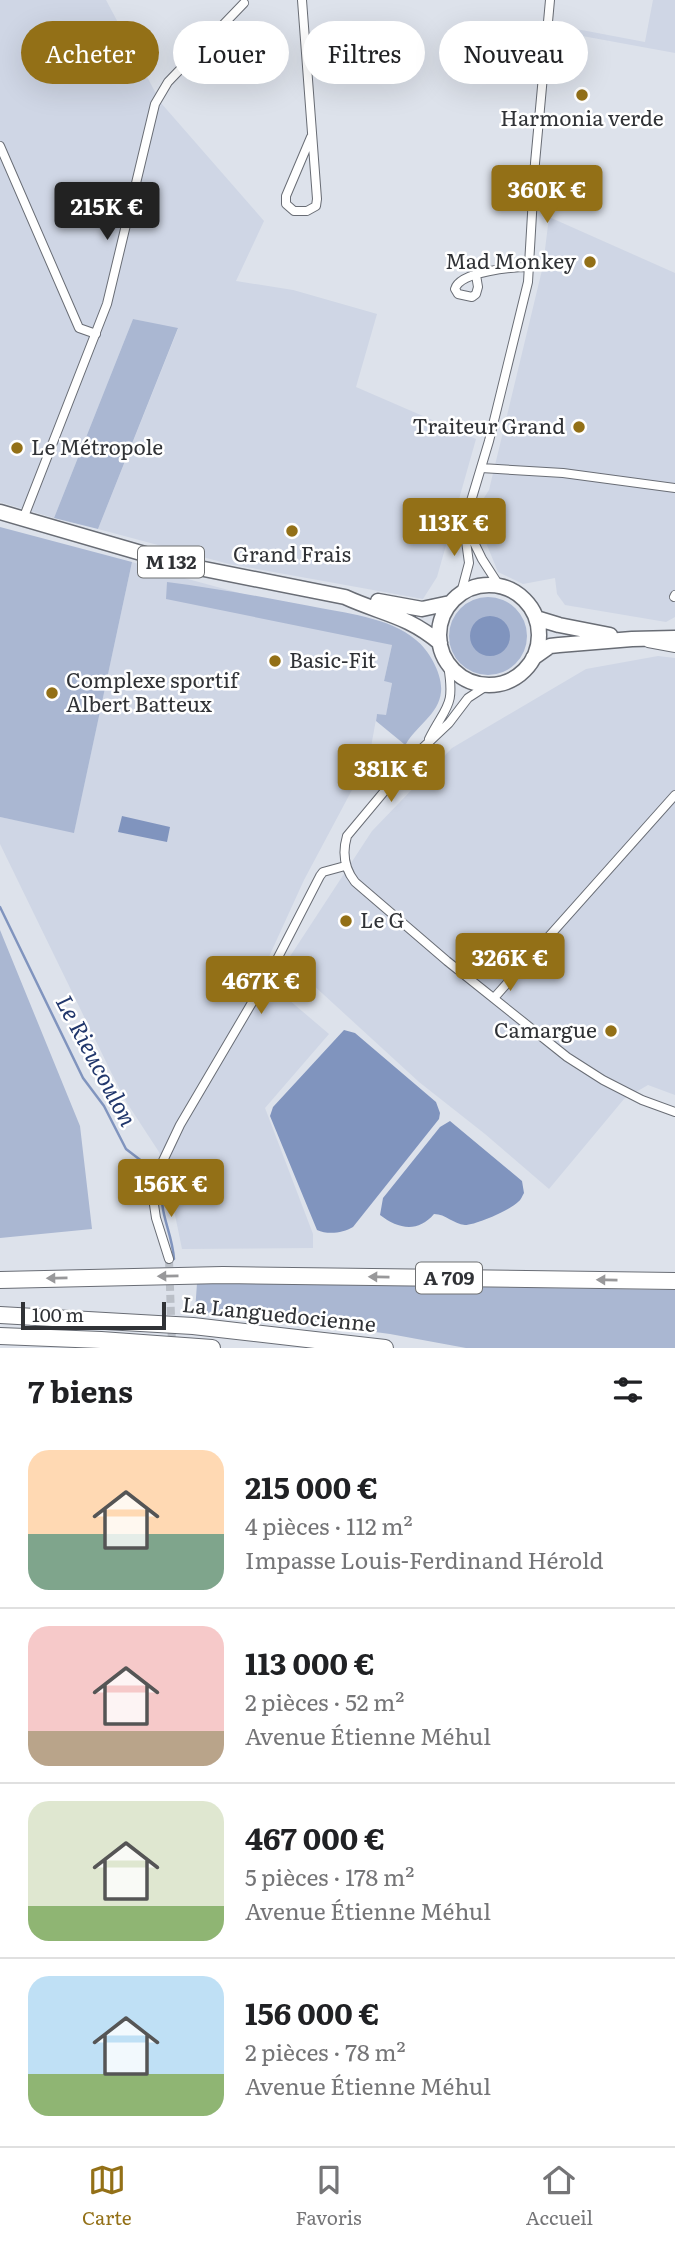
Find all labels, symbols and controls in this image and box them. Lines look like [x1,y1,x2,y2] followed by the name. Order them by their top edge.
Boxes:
[21,21,159,84] chip: Acheter
[173,21,289,84] chip: Louer
[303,21,425,84] chip: Filtres
[439,21,588,84] chip: Nouveau
[574,87,590,103] marker: Harmonia verde
[500,101,664,132] place label: Harmonia verde
[490,166,604,225] pin: 360K €
[507,171,587,205] text: 360K €
[50,182,164,242] pin: 215K €
[70,188,144,222] text: 215K €
[445,244,577,275] place label: Mad Monkey
[582,254,598,270] marker: Mad Monkey
[412,409,565,440] place label: Traiteur Grand
[571,419,587,435] marker: Traiteur Grand
[31,430,163,461] place label: Le Métropole
[9,440,25,456] marker: Le Métropole
[397,498,511,558] pin: 113K €
[419,504,489,538] text: 113K €
[284,523,300,539] marker: Grand Frais
[233,537,351,568] place label: Grand Frais
[138,547,204,578] road number: M 132
[289,643,377,674] place label: Basic-Fit
[267,653,283,669] marker: Basic-Fit
[66,663,240,718] place label: Complexe sportif Albert Batteux
[44,685,60,701] marker: Complexe sportif Albert Batteux
[334,744,448,804] pin: 381K €
[354,750,428,784] text: 381K €
[360,903,404,934] place label: Le G
[338,913,354,929] marker: Le G
[453,934,567,993] pin: 326K €
[472,939,548,973] text: 326K €
[204,956,318,1016] pin: 467K €
[222,962,300,996] text: 467K €
[49,988,147,1132] water label: Le Rieucoulon
[494,1013,597,1044] place label: Camargue
[603,1023,619,1039] marker: Camargue
[114,1160,228,1219] pin: 156K €
[134,1165,208,1199] text: 156K €
[416,1262,482,1294] road number: A 709
[157,1270,179,1282] one-way arrow
[368,1271,390,1282] one-way arrow
[46,1273,68,1284] one-way arrow
[596,1274,618,1286] one-way arrow
[181,1287,378,1338] street label: La Languedocienne
[21,1299,166,1331] scale bar
[32,1300,84,1328] text: 100 m
[28,1368,133,1412] text: 7 biens
[609,1371,647,1409] icon: filters
[245,1464,378,1508] text: 215 000 €
[84,1478,168,1562] icon: home
[245,1508,413,1542] text: 4 pièces · 112 m²
[245,1542,604,1576] text: Impasse Louis-Ferdinand Hérold
[245,1640,375,1684] text: 113 000 €
[84,1654,168,1738] icon: home
[245,1684,404,1718] text: 2 pièces · 52 m²
[245,1718,491,1752] text: Avenue Étienne Méhul
[245,1815,385,1859] text: 467 000 €
[84,1829,168,1913] icon: home
[245,1859,414,1893] text: 5 pièces · 178 m²
[245,1893,491,1927] text: Avenue Étienne Méhul
[245,1990,380,2034] text: 156 000 €
[84,2004,168,2088] icon: home
[245,2034,406,2068] text: 2 pièces · 78 m²
[245,2068,491,2102] text: Avenue Étienne Méhul
[82,2161,132,2231] tab: Carte
[296,2161,362,2231] tab: Favoris
[526,2161,593,2231] tab: Accueil

